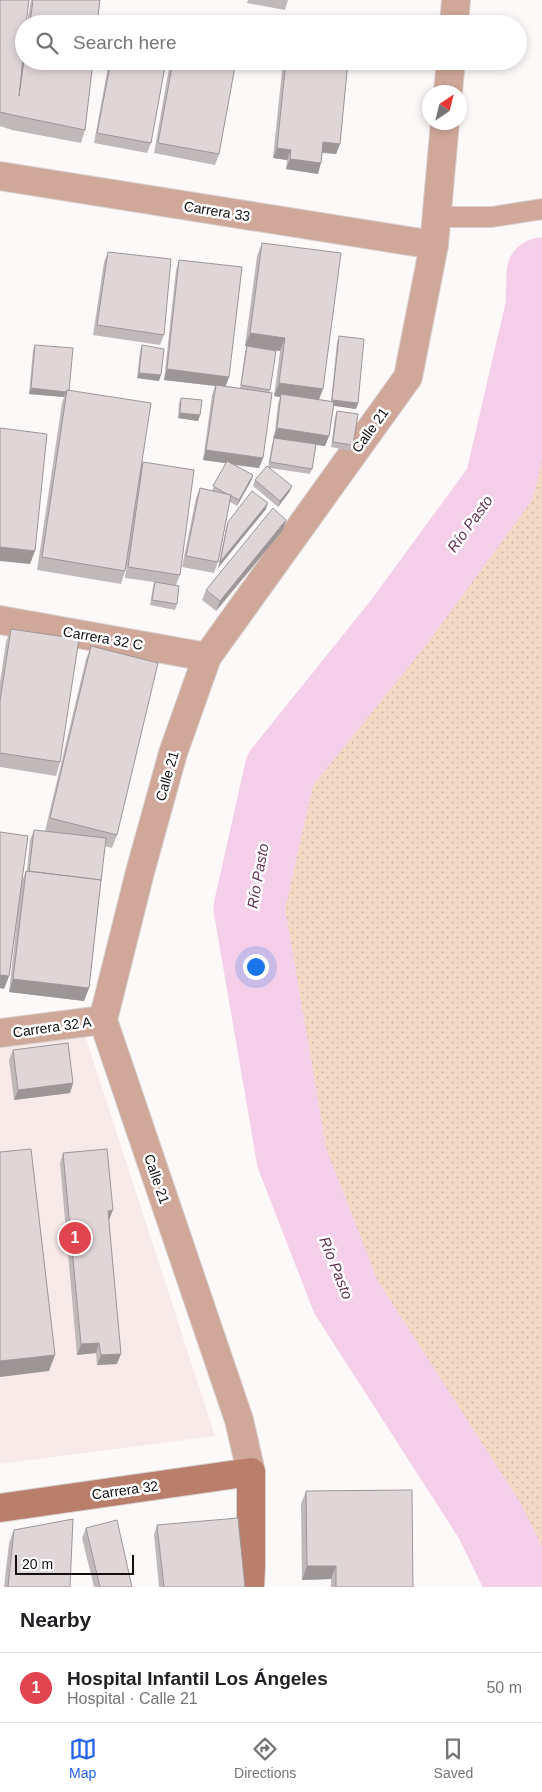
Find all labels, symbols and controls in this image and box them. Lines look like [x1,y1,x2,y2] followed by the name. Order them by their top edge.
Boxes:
[15,15,527,70] search box
[33,29,61,57] icon: search
[73,32,177,53] text: Search here
[422,85,467,130] north arrow
[183,198,252,224] street label: Carrera 33
[348,404,392,455] street label: Calle 21
[443,492,496,555] water label: Río Pasto
[62,623,144,653] street label: Carrera 32 C
[152,749,182,803] street label: Calle 21
[243,842,272,910] water label: Río Pasto
[243,954,269,980] your location
[12,1013,93,1040] street label: Carrera 32 A
[141,1152,173,1206] street label: Calle 21
[59,1219,91,1257] pin: 1
[316,1234,357,1302] water label: Río Pasto
[91,1477,159,1503] street label: Carrera 32
[15,1552,134,1575] scale bar
[22,1556,53,1572] text: 20 m
[20,1608,91,1631] text: Nearby
[67,1668,328,1689] text: Hospital Infantil Los Ángeles
[32,1679,40,1696] text: 1
[486,1679,522,1696] text: 50 m
[67,1690,198,1707] text: Hospital · Calle 21
[69,1735,97,1781] tab: Map
[234,1735,296,1781] tab: Directions
[434,1735,473,1781] tab: Saved

